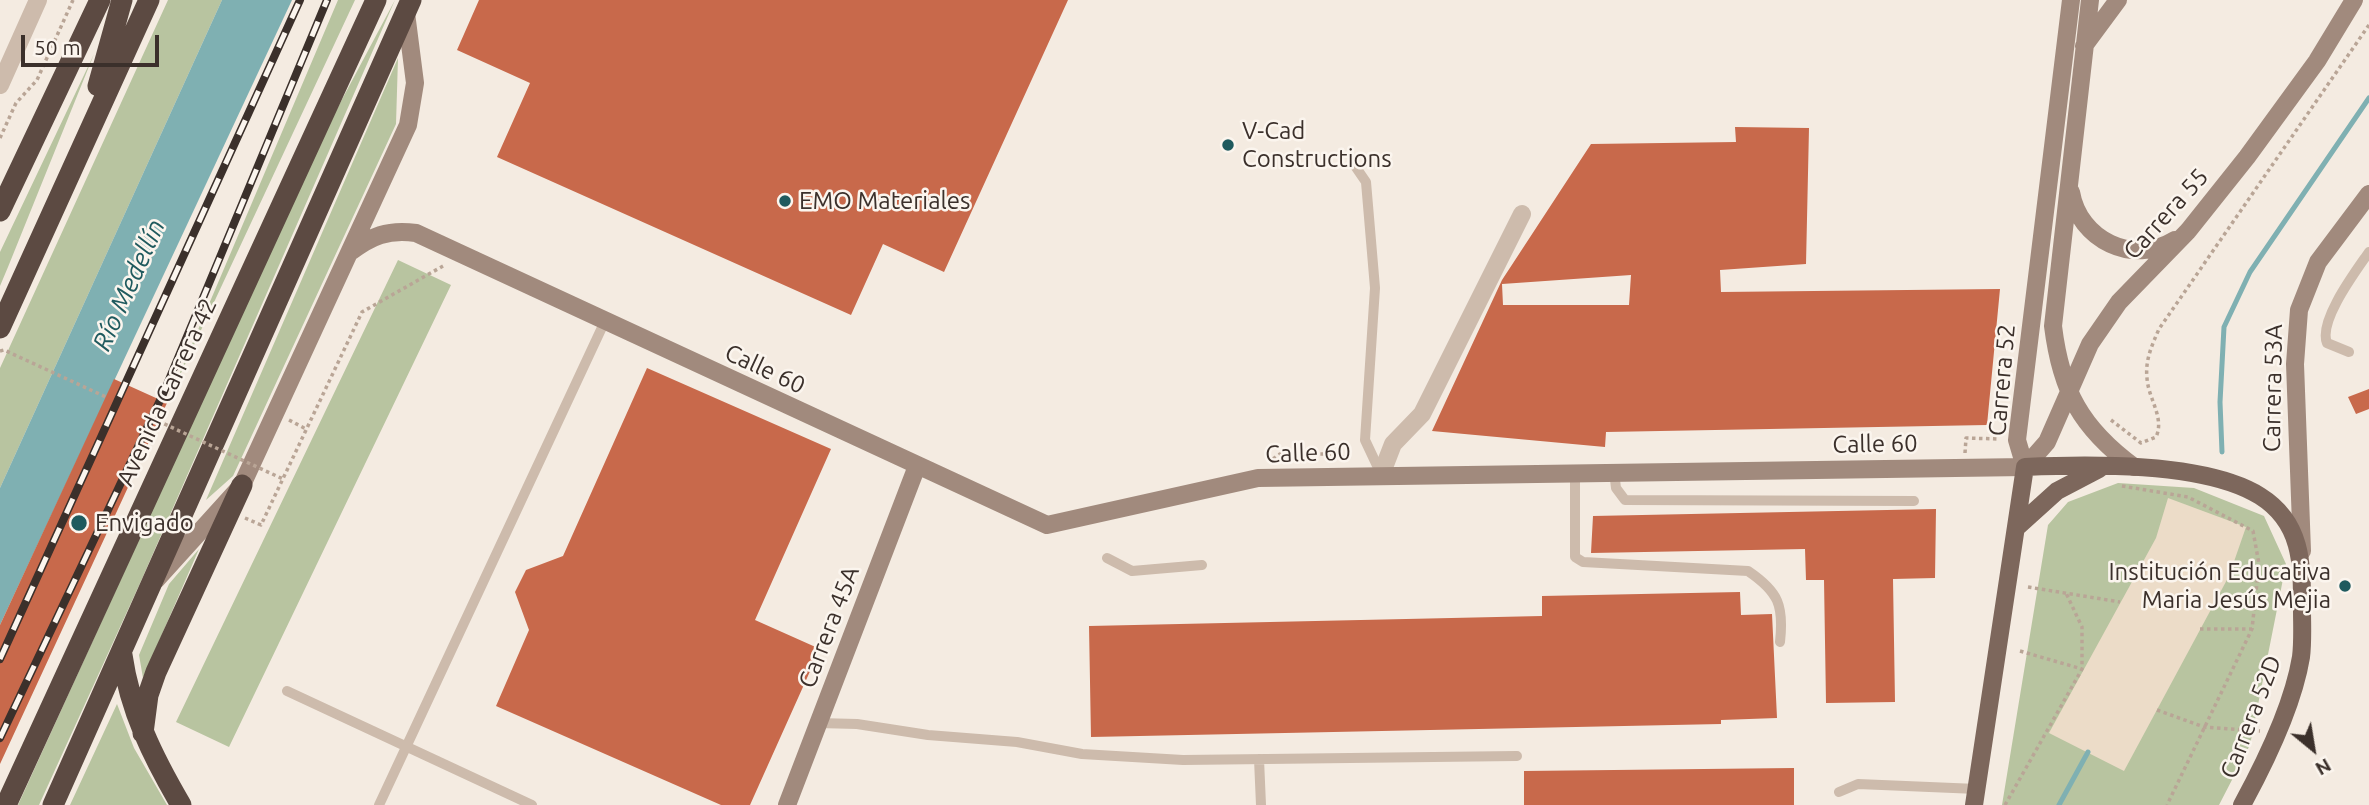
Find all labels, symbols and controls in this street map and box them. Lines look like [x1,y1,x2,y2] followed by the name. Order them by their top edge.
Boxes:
[24,21,163,65] scale bar
[34,35,81,59] text: 50 m
[1242,117,1392,173] place label: V-Cad Constructions
[1220,137,1236,153] marker: V-Cad Constructions
[2118,163,2214,265] street label: Carrera 55
[799,187,970,215] place label: EMO Materiales
[777,193,793,209] marker: EMO Materiales
[86,214,172,356] water label: Río Medellín
[111,293,223,491] street label: Avenida Carrera 42
[1983,323,2021,437] street label: Carrera 52
[2257,324,2289,452] street label: Carrera 53A
[720,338,810,400] street label: Calle 60
[1832,429,1918,459] street label: Calle 60
[1265,437,1351,469] street label: Calle 60
[95,509,194,537] place label: Envigado
[69,513,89,533] marker: Envigado
[2108,558,2331,614] place label: Institución Educativa Maria Jesús Mejia
[793,562,865,692] street label: Carrera 45A
[2337,578,2353,594] marker: Institución Educativa Maria Jesús Mejia
[2214,651,2288,783] street label: Carrera 52D
[2278,714,2348,784] north arrow
[2312,754,2335,780] text: N

